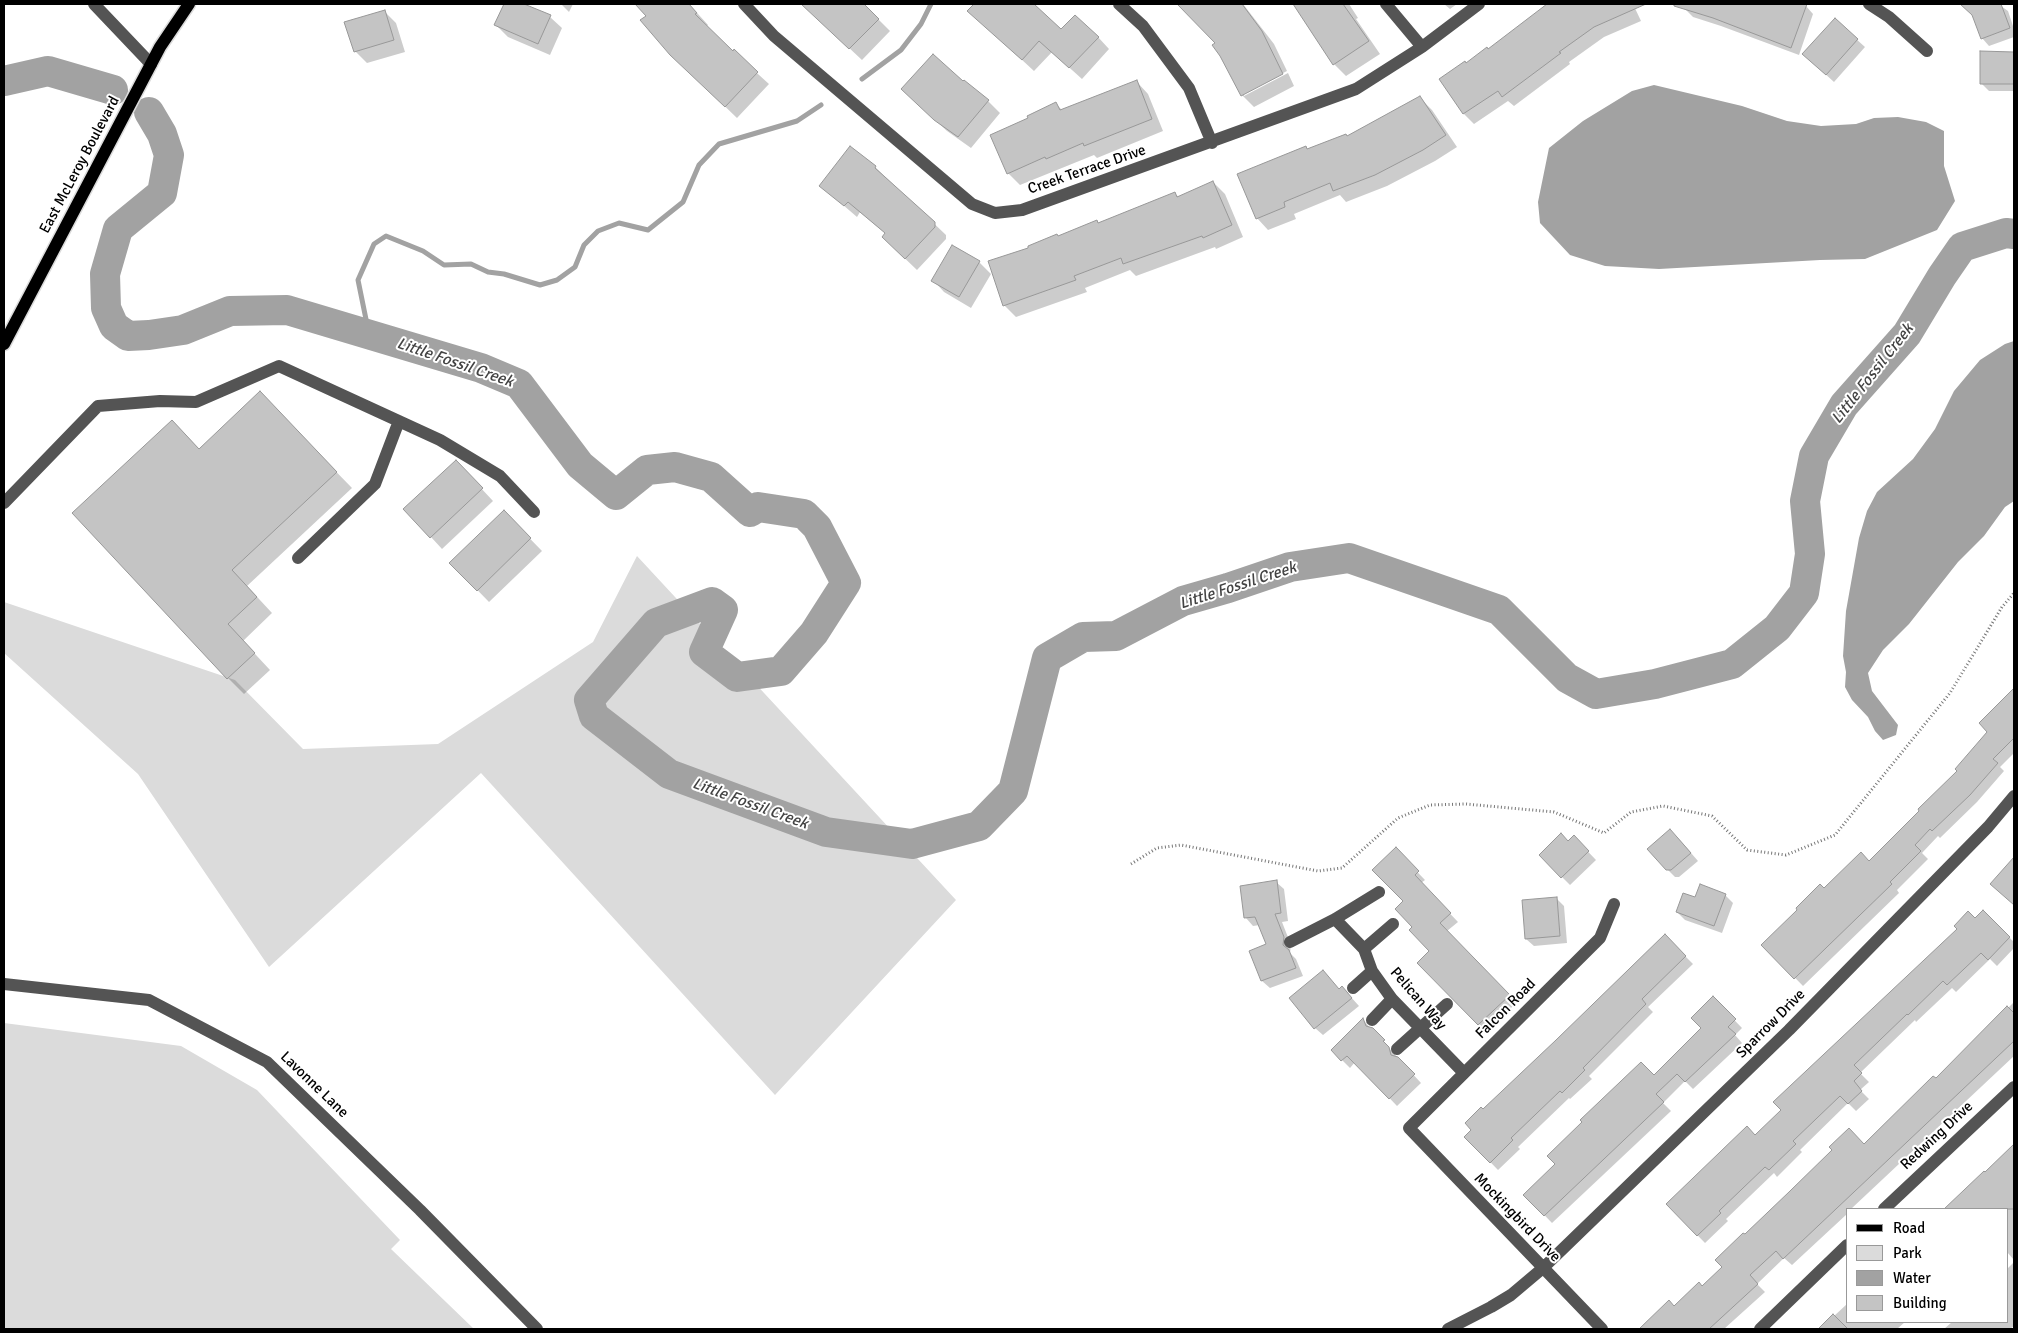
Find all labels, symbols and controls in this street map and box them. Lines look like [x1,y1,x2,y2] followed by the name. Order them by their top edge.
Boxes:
[36,93,124,237] street label: East McLeroy Boulevard
[1026,141,1148,199] street label: Creek Terrace Drive
[1828,320,1918,428] water label: Little Fossil Creek
[394,334,516,392] water label: Little Fossil Creek
[1177,558,1299,614] water label: Little Fossil Creek
[690,774,810,834] water label: Little Fossil Creek
[1386,964,1450,1034] street label: Pelican Way
[1472,975,1540,1043] street label: Falcon Road
[1733,986,1809,1062] street label: Sparrow Drive
[276,1048,352,1122] street label: Lavonne Lane
[1897,1098,1977,1174] street label: Redwing Drive
[1470,1170,1564,1266] street label: Mockingbird Drive
[1846,1208,2008,1323] legend
[1893,1219,1925,1237] text: Road
[1893,1244,1922,1262] text: Park
[1893,1269,1931,1287] text: Water
[1893,1294,1947,1312] text: Building

